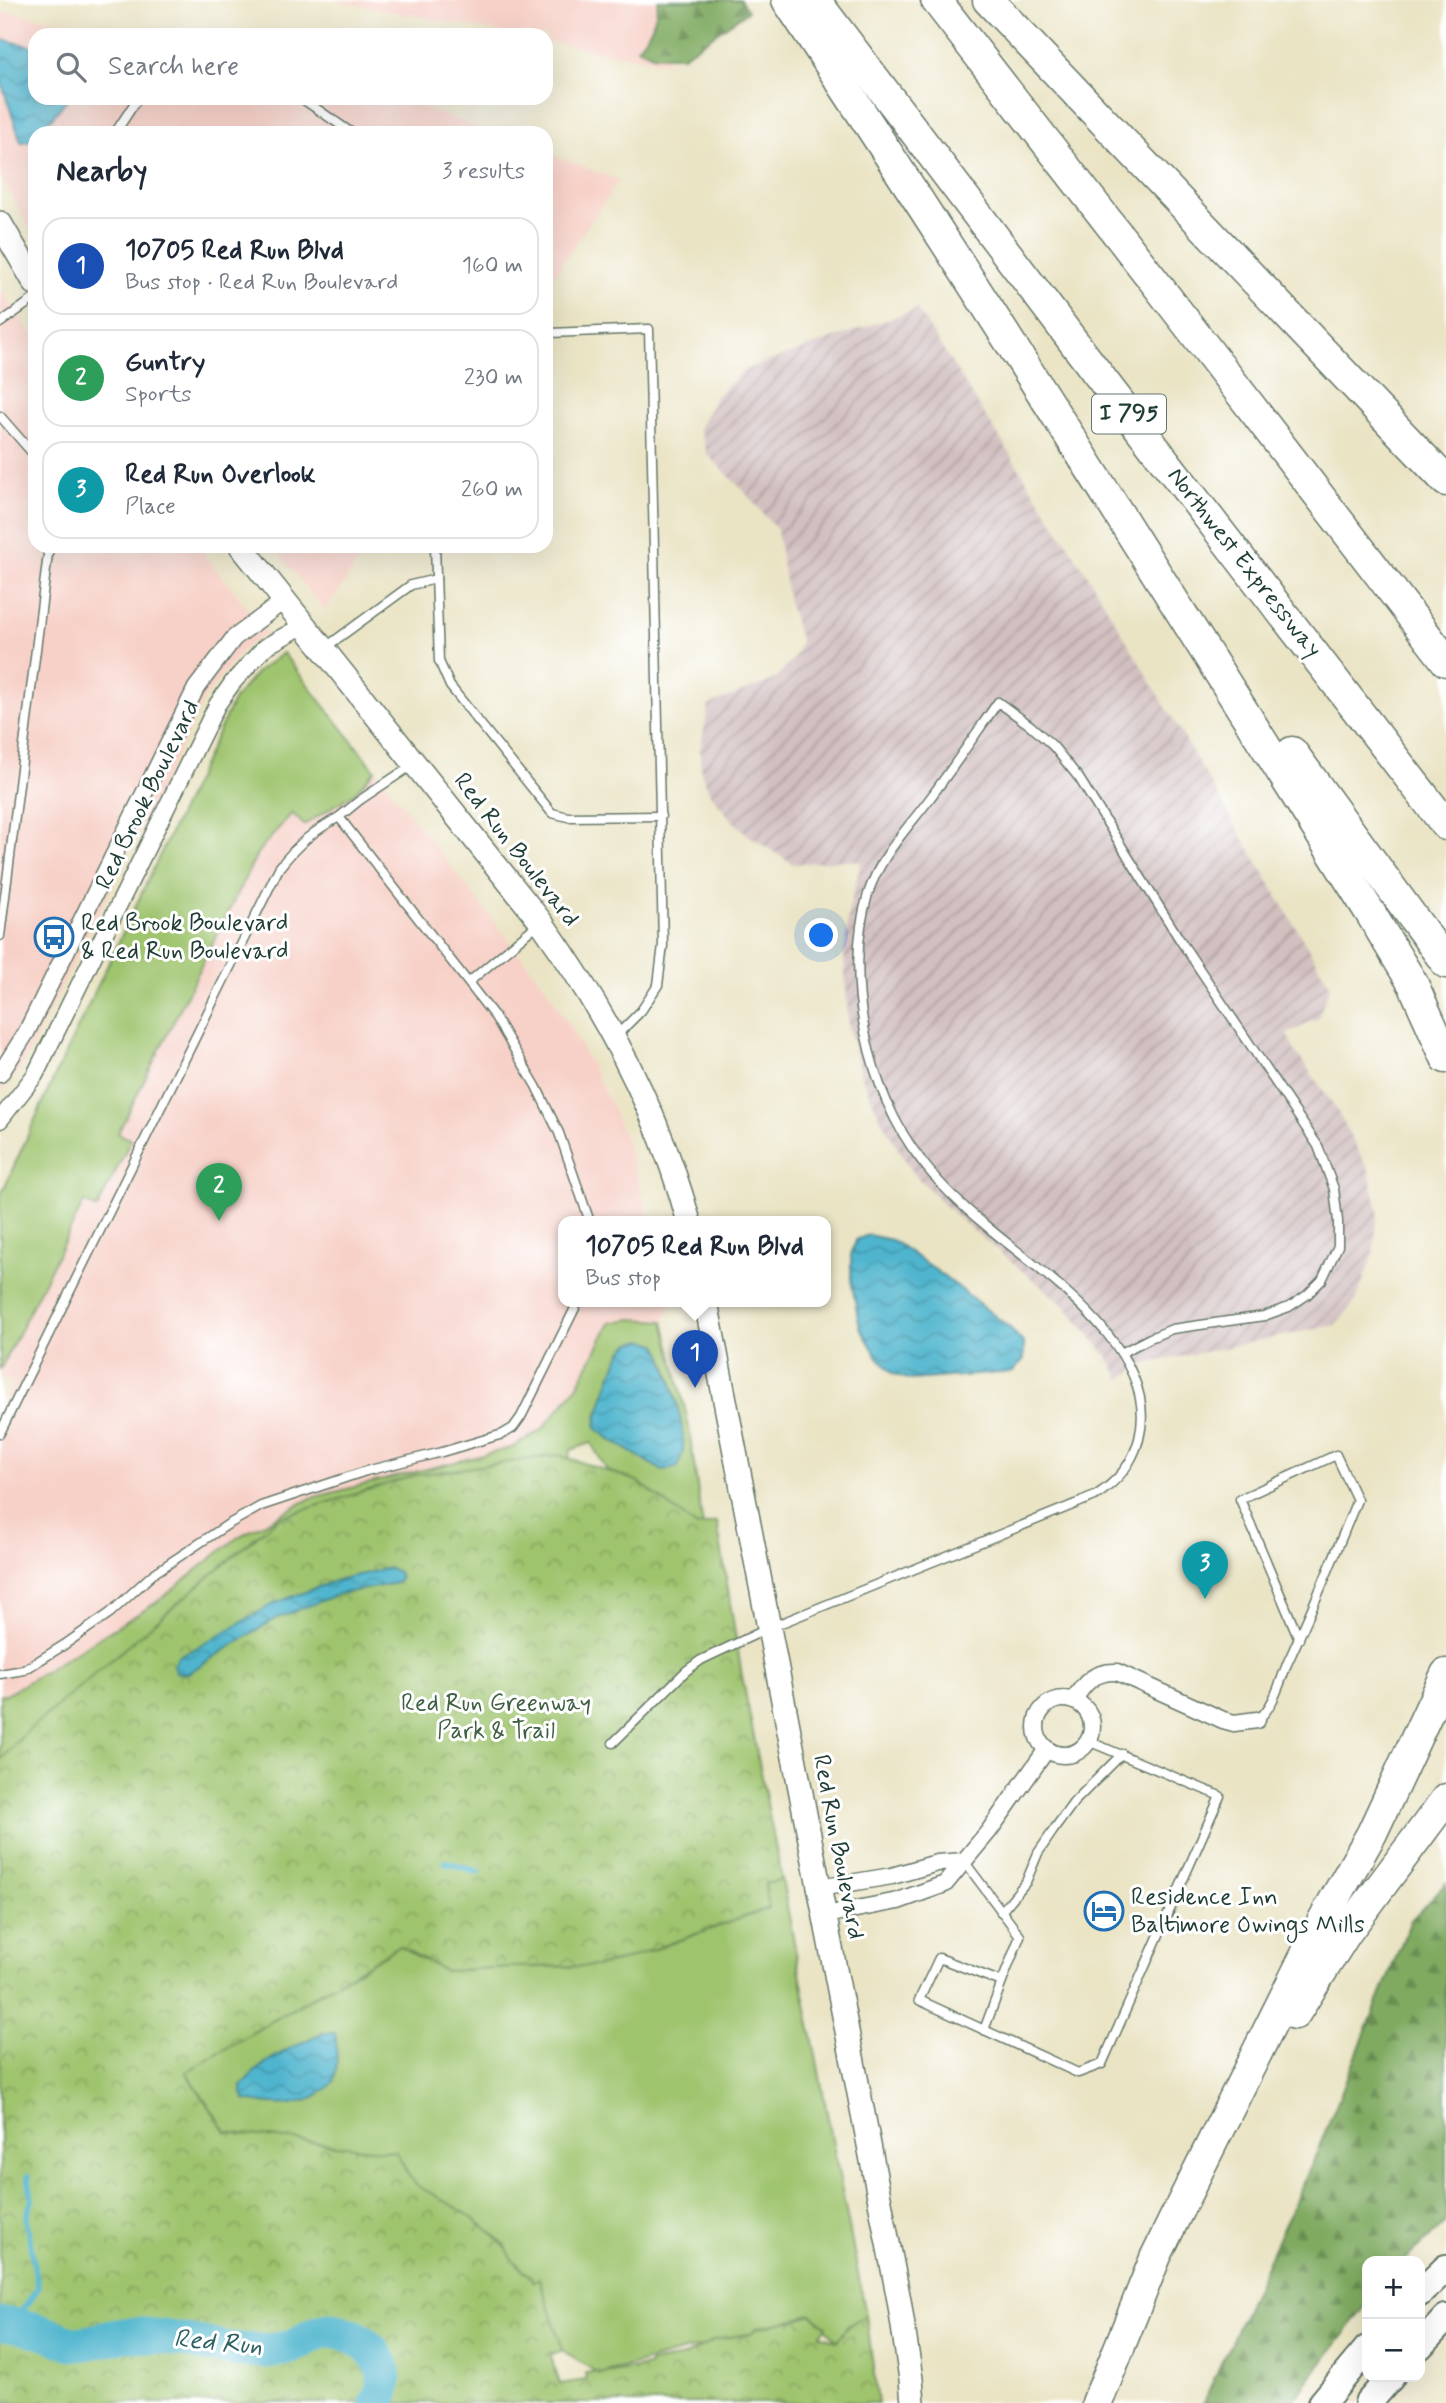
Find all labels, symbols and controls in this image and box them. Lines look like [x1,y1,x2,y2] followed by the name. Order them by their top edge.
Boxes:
[28,28,553,105] search box
[52,48,90,86] icon: search
[108,50,239,84] text: Search here
[56,152,147,191] text: Nearby
[442,157,525,187] text: 3 results
[125,234,344,268] text: 10705 Red Run Blvd
[76,251,86,281] text: 1
[462,251,523,281] text: 160 m
[125,268,398,298] text: Bus stop · Red Run Boulevard
[125,346,205,380] text: Guntry
[75,363,87,393] text: 2
[464,363,523,393] text: 230 m
[125,380,192,410] text: Sports
[1092,394,1166,434] road number: I 795
[125,458,315,492] text: Red Run Overlook
[1160,461,1328,665] street label: Northwest Expressway
[76,475,86,505] text: 3
[461,475,523,505] text: 260 m
[125,492,176,522] text: Place
[89,695,207,895] street label: Red Brook Boulevard
[446,767,586,933] street label: Red Run Boulevard
[81,908,289,967] place label: Red Brook Boulevard & Red Run Boulevard
[33,916,75,958] bus stop icon: Red Brook Boulevard & Red Run Boulevard
[804,918,838,952] your location
[196,1163,242,1221] pin: 2
[558,1216,831,1307] popup
[585,1230,804,1264] text: 10705 Red Run Blvd
[585,1264,661,1294] text: Bus stop
[672,1330,718,1388] pin: 1
[1182,1541,1228,1599] pin: 3
[401,1688,591,1747] park label: Red Run Greenway Park & Trail
[805,1752,871,1942] street label: Red Run Boulevard
[1131,1882,1365,1943] place label: Residence Inn Baltimore Owings Mills
[1083,1890,1125,1932] hotel icon: Residence Inn Baltimore Owings Mills
[1362,2256,1425,2382] map controls
[1362,2256,1425,2319] button: +
[1362,2319,1425,2382] button: −
[172,2322,264,2364] water label: Red Run

